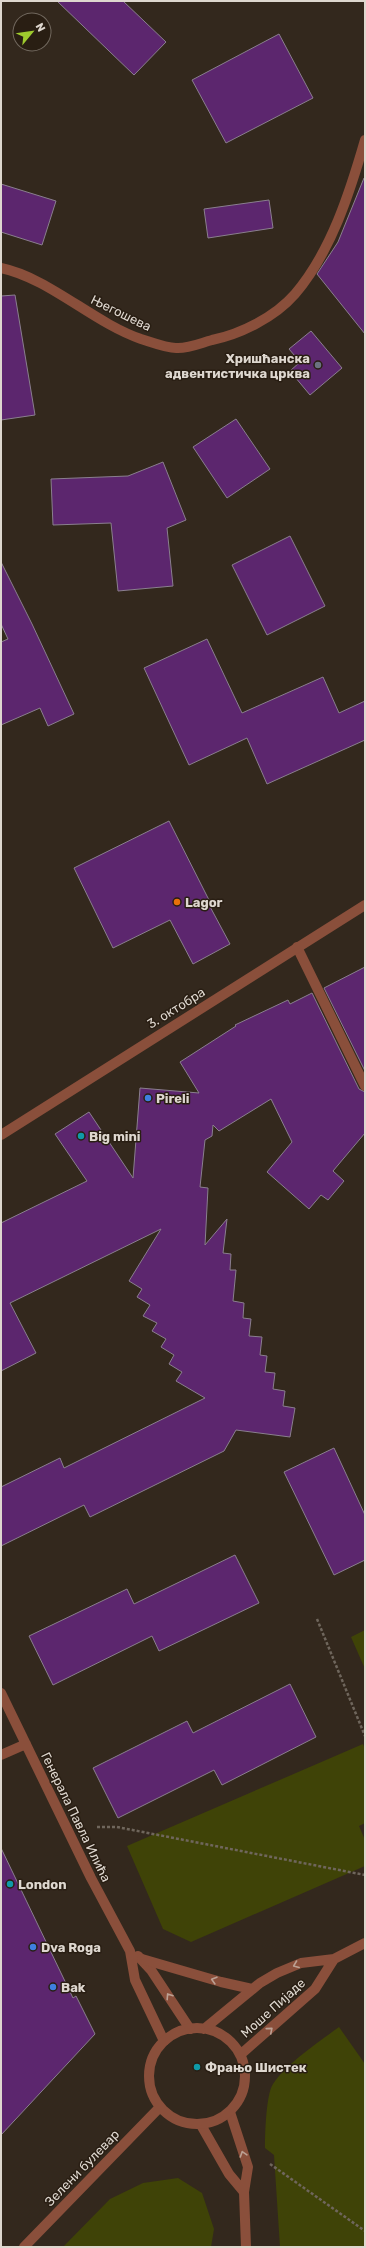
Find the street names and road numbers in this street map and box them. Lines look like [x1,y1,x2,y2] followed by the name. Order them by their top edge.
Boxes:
[88,292,154,334] street label: Његошева
[144,984,208,1032] street label: 3. октобра
[38,1750,114,1884] street label: Генерала Павла Илића
[238,1975,308,2041] street label: Моше Пијаде
[42,2126,122,2209] street label: Зелени булевар

